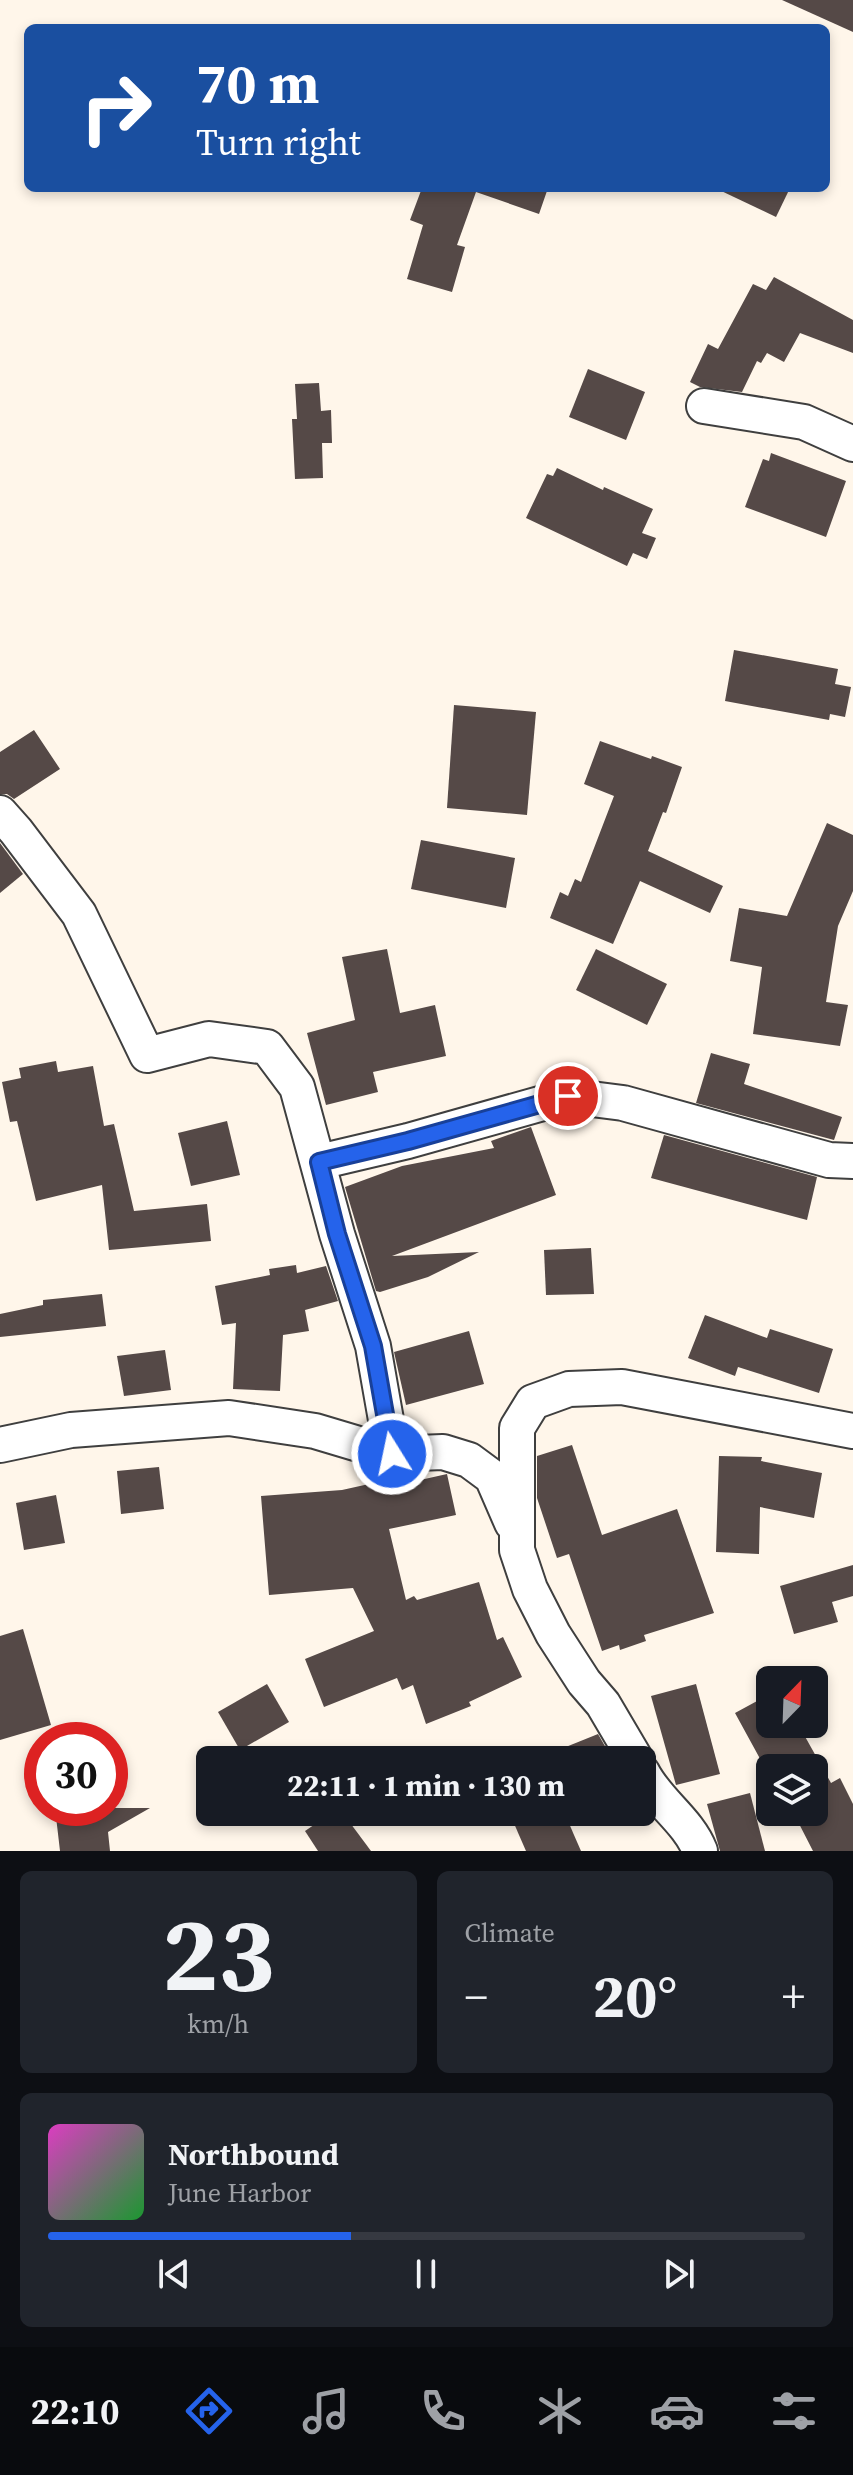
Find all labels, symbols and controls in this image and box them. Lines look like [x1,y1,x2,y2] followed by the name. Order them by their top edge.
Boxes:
[196,45,319,122] text: 70 m
[64,56,168,160] icon: right
[196,118,361,167] text: Turn right
[534,1062,602,1130] pin
[546,1074,590,1118] icon: arrive
[350,1412,434,1496] position arrow
[756,1666,828,1738] north arrow
[756,1666,828,1826] map controls
[24,1722,128,1826] speed limit sign: 30
[756,1754,828,1826] button: layers
[287,1765,565,1806] text: 22:11 · 1 min · 130 m
[162,1882,275,2025] text: 23
[465,1915,555,1951] text: Climate
[592,1955,677,2037] text: 20°
[465,1966,488,2027] text: −
[782,1966,805,2027] text: +
[187,2006,249,2042] text: km/h
[168,2134,339,2175] text: Northbound
[168,2175,311,2211] text: June Harbor
[152,2252,196,2296] icon: previous
[404,2252,448,2296] icon: pause
[657,2252,701,2296] icon: next
[181,2383,237,2439] icon: directions
[298,2383,354,2439] icon: music
[415,2383,471,2439] icon: phone
[532,2383,588,2439] icon: climate
[649,2383,705,2439] icon: car
[766,2383,822,2439] icon: filters
[31,2387,119,2436] text: 22:10

